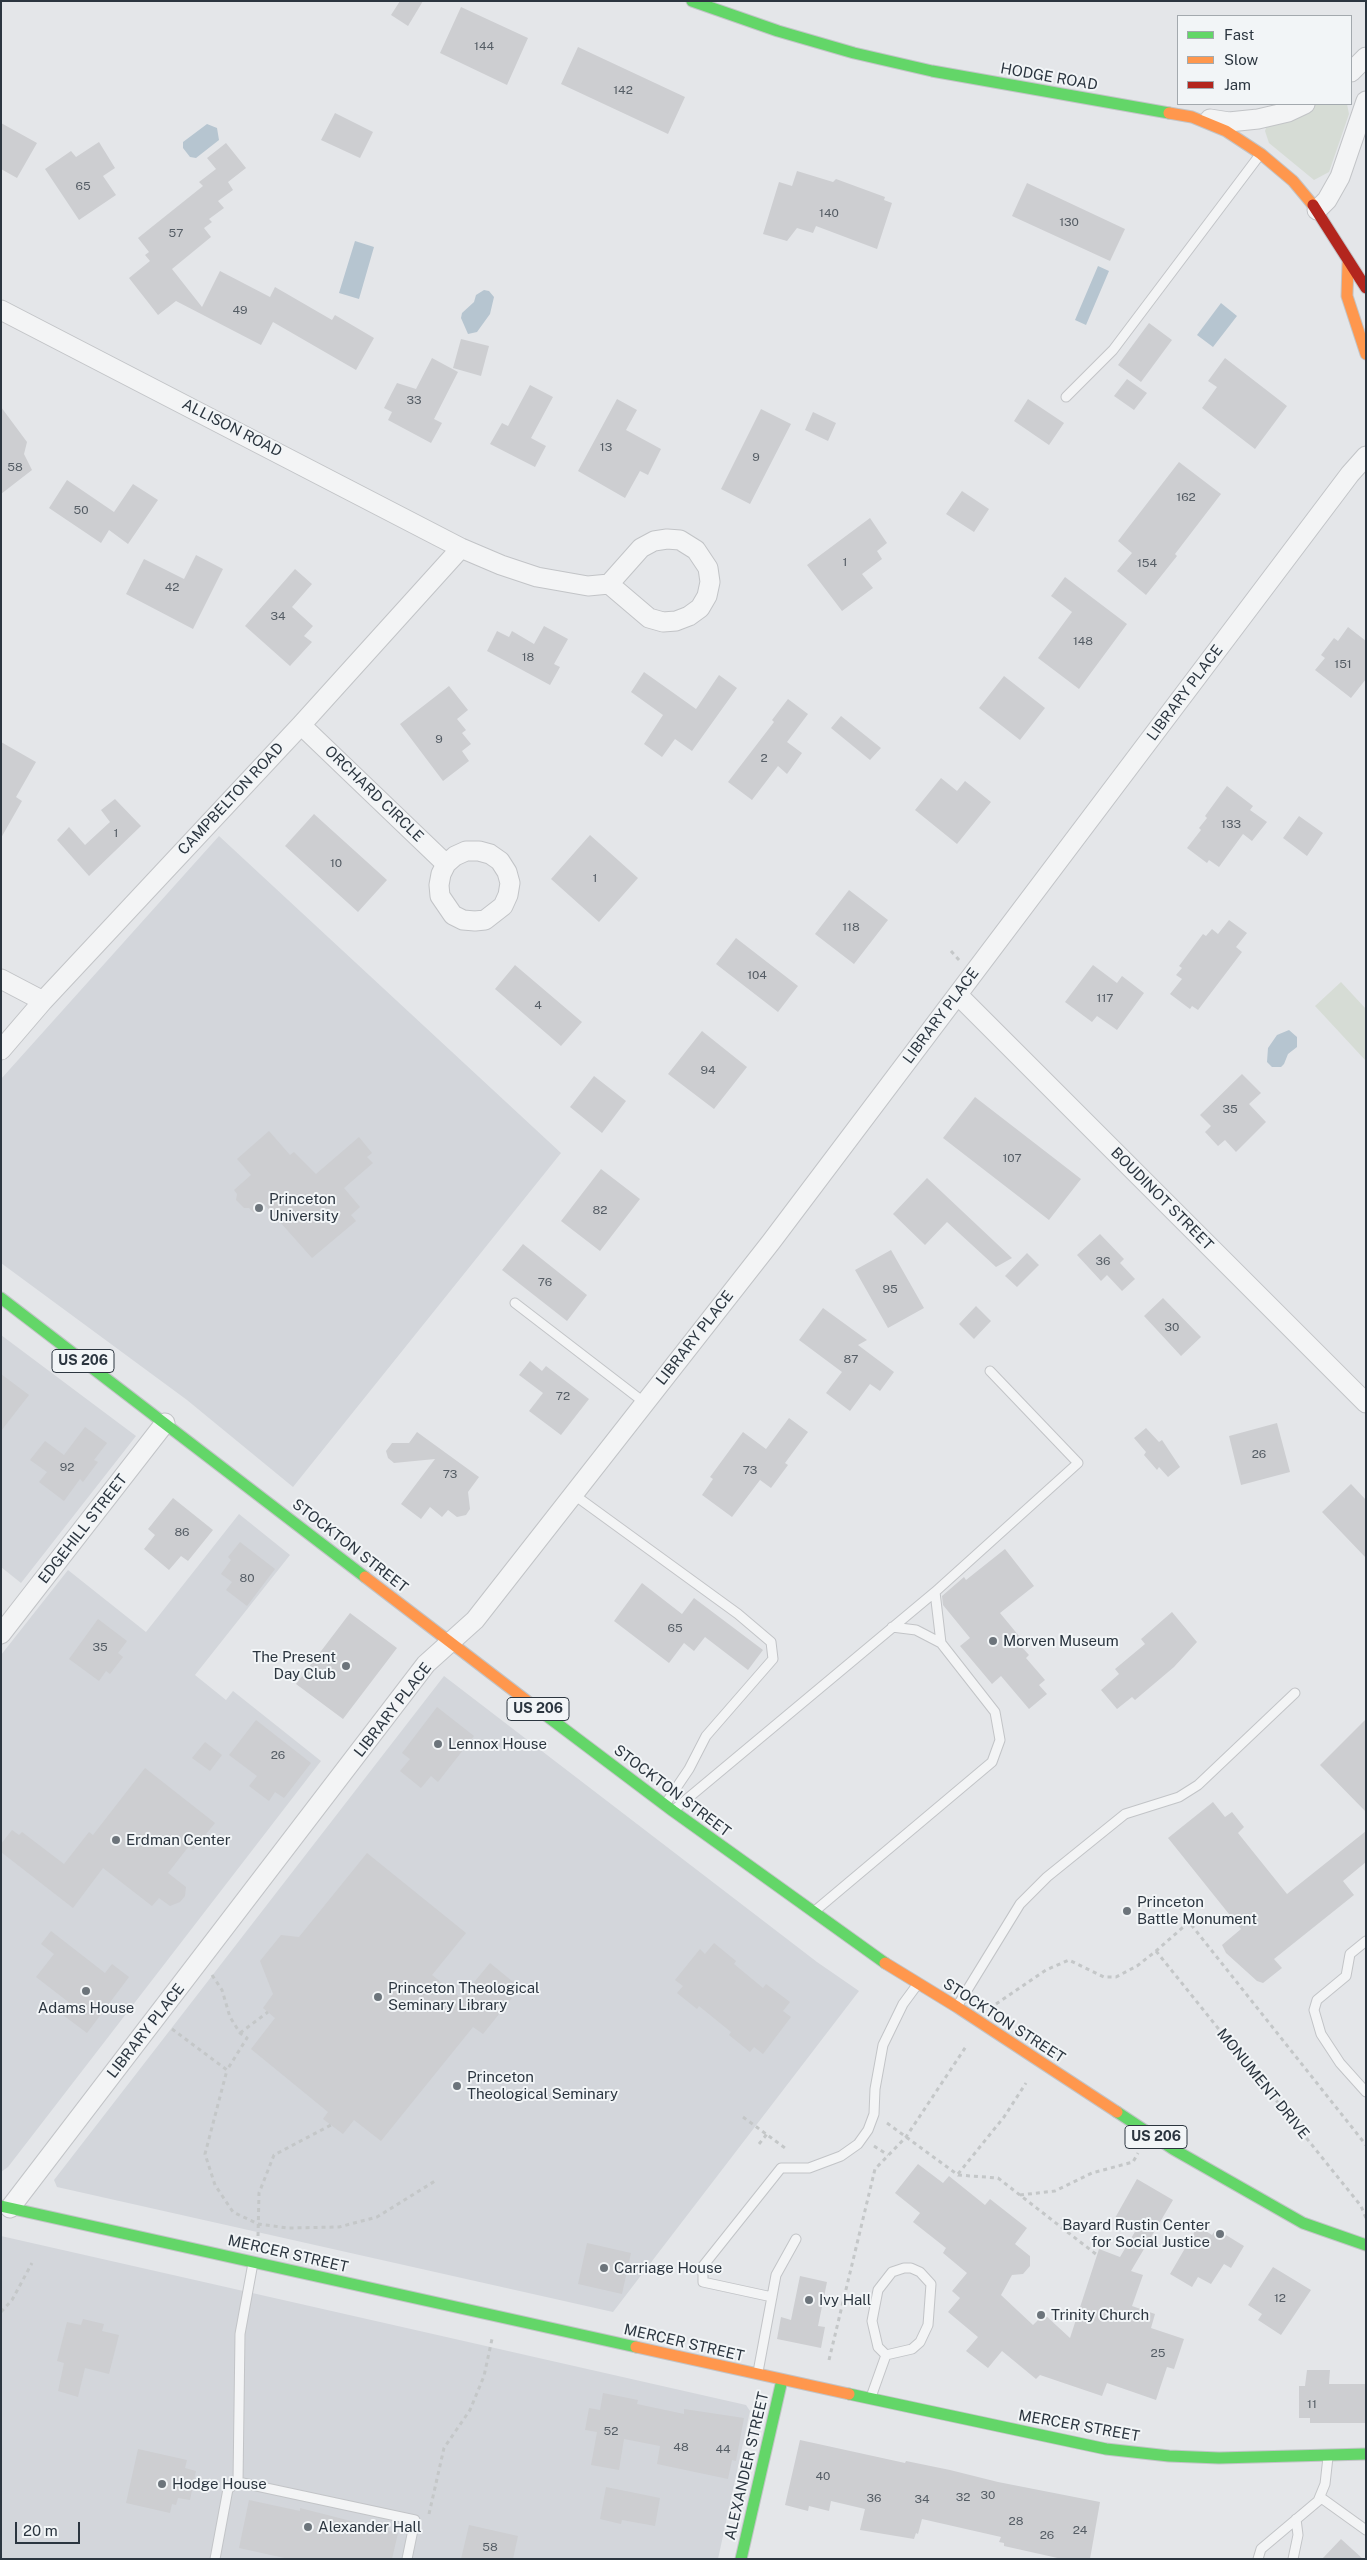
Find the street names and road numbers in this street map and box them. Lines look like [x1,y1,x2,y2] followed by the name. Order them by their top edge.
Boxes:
[999,60,1099,94] street label: HODGE ROAD
[179,395,285,461] street label: ALLISON ROAD
[1143,642,1227,744] street label: LIBRARY PLACE
[174,739,288,859] street label: CAMPBELTON ROAD
[321,742,427,846] street label: ORCHARD CIRCLE
[899,965,983,1067] street label: LIBRARY PLACE
[1107,1144,1217,1254] street label: BOUDINOT STREET
[653,1287,737,1389] street label: LIBRARY PLACE
[52,1350,114,1372] road number: US 206
[35,1471,131,1587] street label: EDGEHILL STREET
[289,1495,411,1597] street label: STOCKTON STREET
[351,1659,435,1761] street label: LIBRARY PLACE
[507,1698,569,1720] road number: US 206
[610,1741,734,1841] street label: STOCKTON STREET
[940,1975,1068,2067] street label: STOCKTON STREET
[104,1980,188,2082] street label: LIBRARY PLACE
[1213,2025,1313,2143] street label: MONUMENT DRIVE
[1125,2126,1187,2148] road number: US 206
[226,2231,350,2277] street label: MERCER STREET
[622,2320,746,2366] street label: MERCER STREET
[721,2390,773,2542] street label: ALEXANDER STREET
[1017,2406,1141,2446] street label: MERCER STREET

